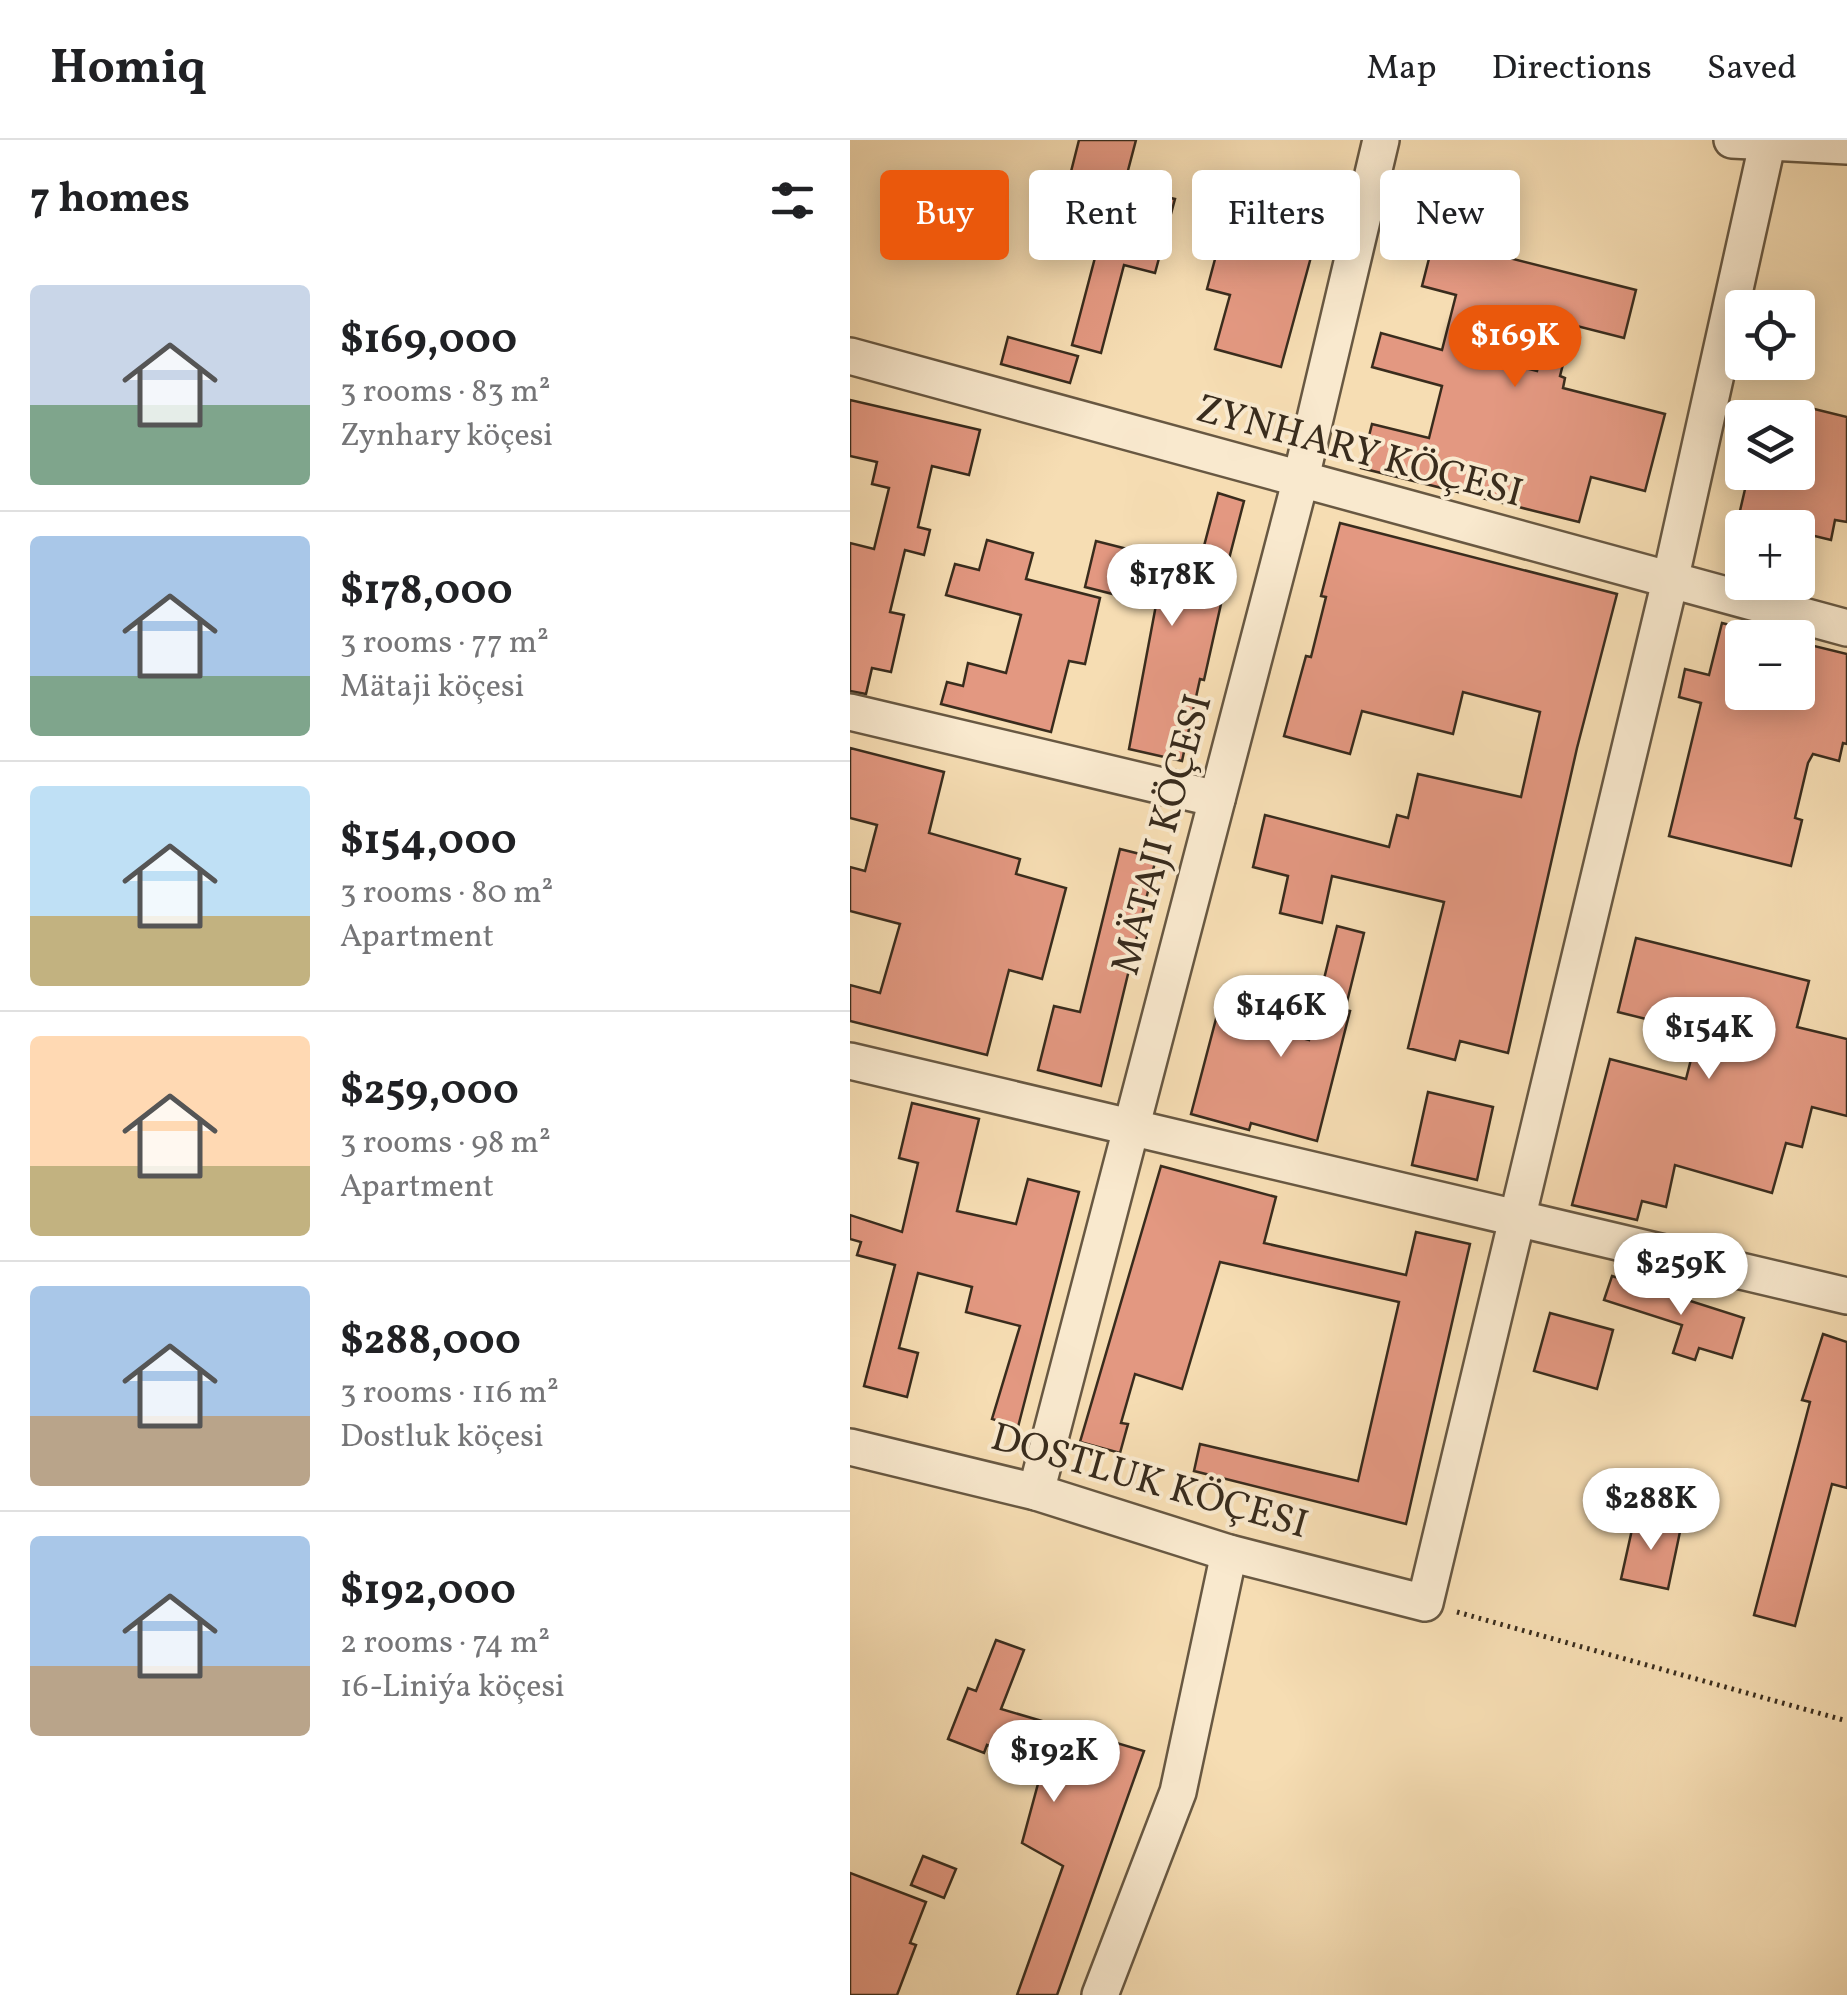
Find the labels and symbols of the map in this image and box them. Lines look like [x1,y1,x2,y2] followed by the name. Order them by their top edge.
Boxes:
[1445,305,1585,390] pin: $169K
[1189,382,1529,524] street label: ZYNHARY KÖÇESI
[1102,544,1242,629] pin: $178K
[1100,689,1228,981] street label: MÄTAJI KÖÇESI
[1211,975,1351,1060] pin: $146K
[1639,997,1779,1082] pin: $154K
[1611,1233,1751,1318] pin: $259K
[984,1411,1314,1555] street label: DOSTLUK KÖÇESI
[1581,1468,1721,1553] pin: $288K
[984,1720,1124,1805] pin: $192K

